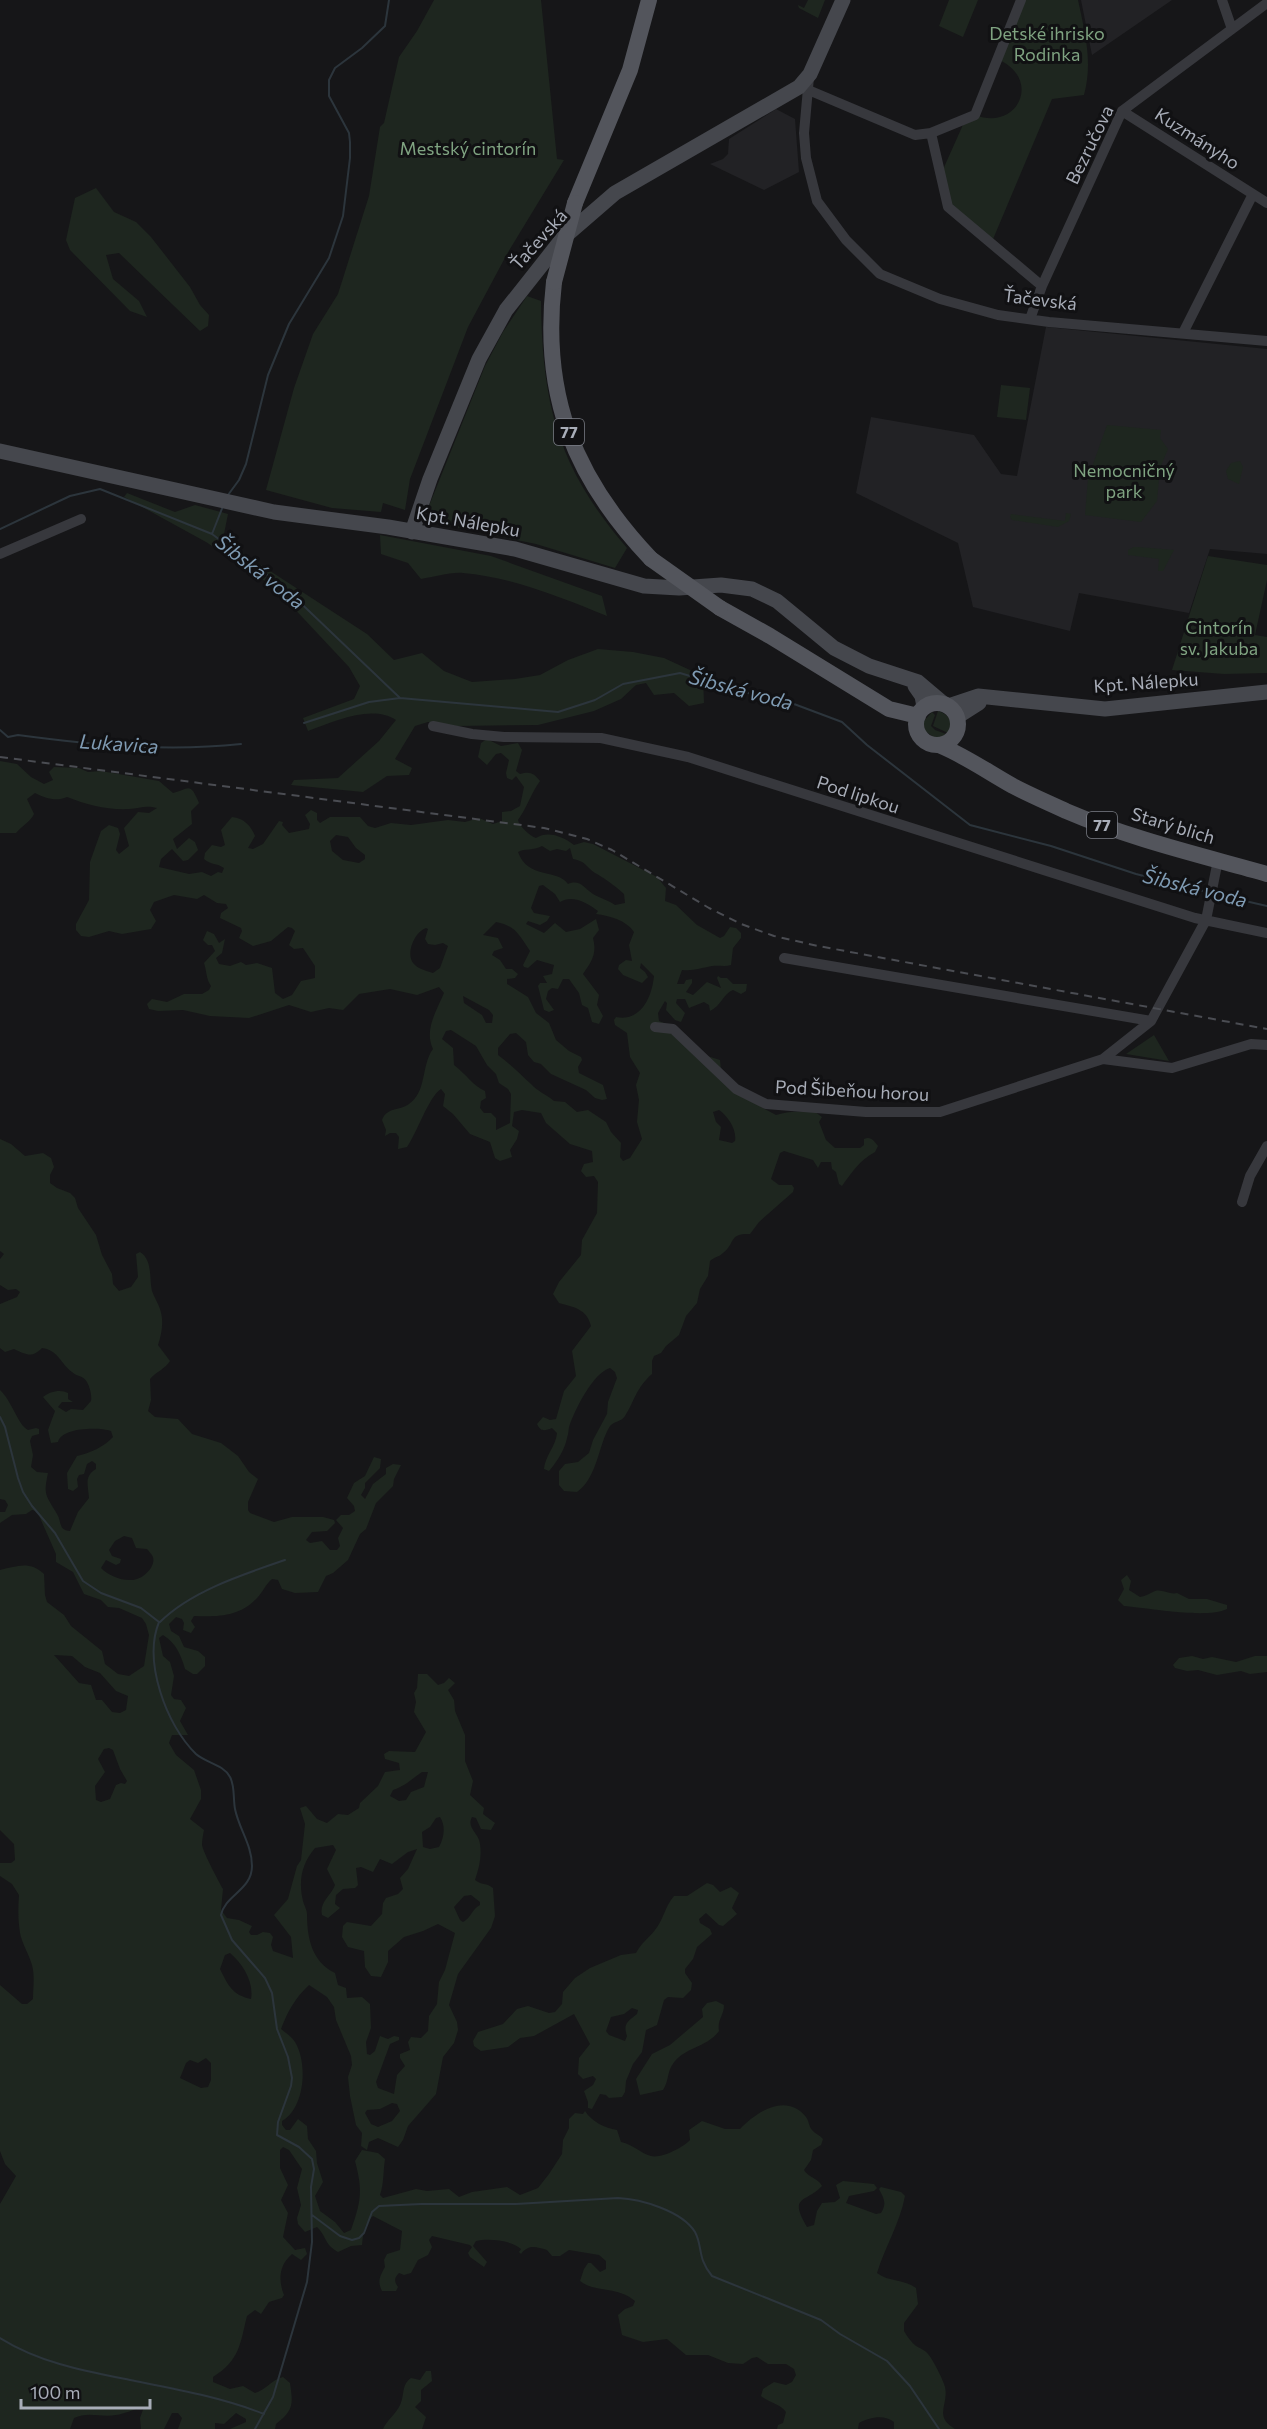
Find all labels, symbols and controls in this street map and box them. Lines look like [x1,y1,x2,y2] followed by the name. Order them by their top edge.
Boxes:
[989,22,1105,65] park label: Detské ihrisko Rodinka
[1061,101,1118,188] street label: Bezručova
[1151,103,1244,174] street label: Kuzmányho
[400,137,536,159] park label: Mestský cintorín
[505,204,571,274] street label: Ťačevská
[1002,284,1078,314] street label: Ťačevská
[554,419,584,445] road number: 77
[1073,459,1175,502] park label: Nemocničný park
[415,501,522,541] street label: Kpt. Nálepku
[211,529,310,613] water label: Šibská voda
[1180,616,1258,659] park label: Cintorín sv. Jakuba
[687,664,796,714] water label: Šibská voda
[1093,667,1199,697] street label: Kpt. Nálepku
[79,728,159,758] water label: Lukavica
[814,770,902,818] street label: Pod lipkou
[1129,802,1218,848] street label: Starý blich
[1087,812,1117,838] road number: 77
[1141,862,1250,912] water label: Šibská voda
[774,1075,930,1105] street label: Pod Šibeňou horou
[21,2372,150,2410] scale bar
[30,2381,80,2403] text: 100 m

